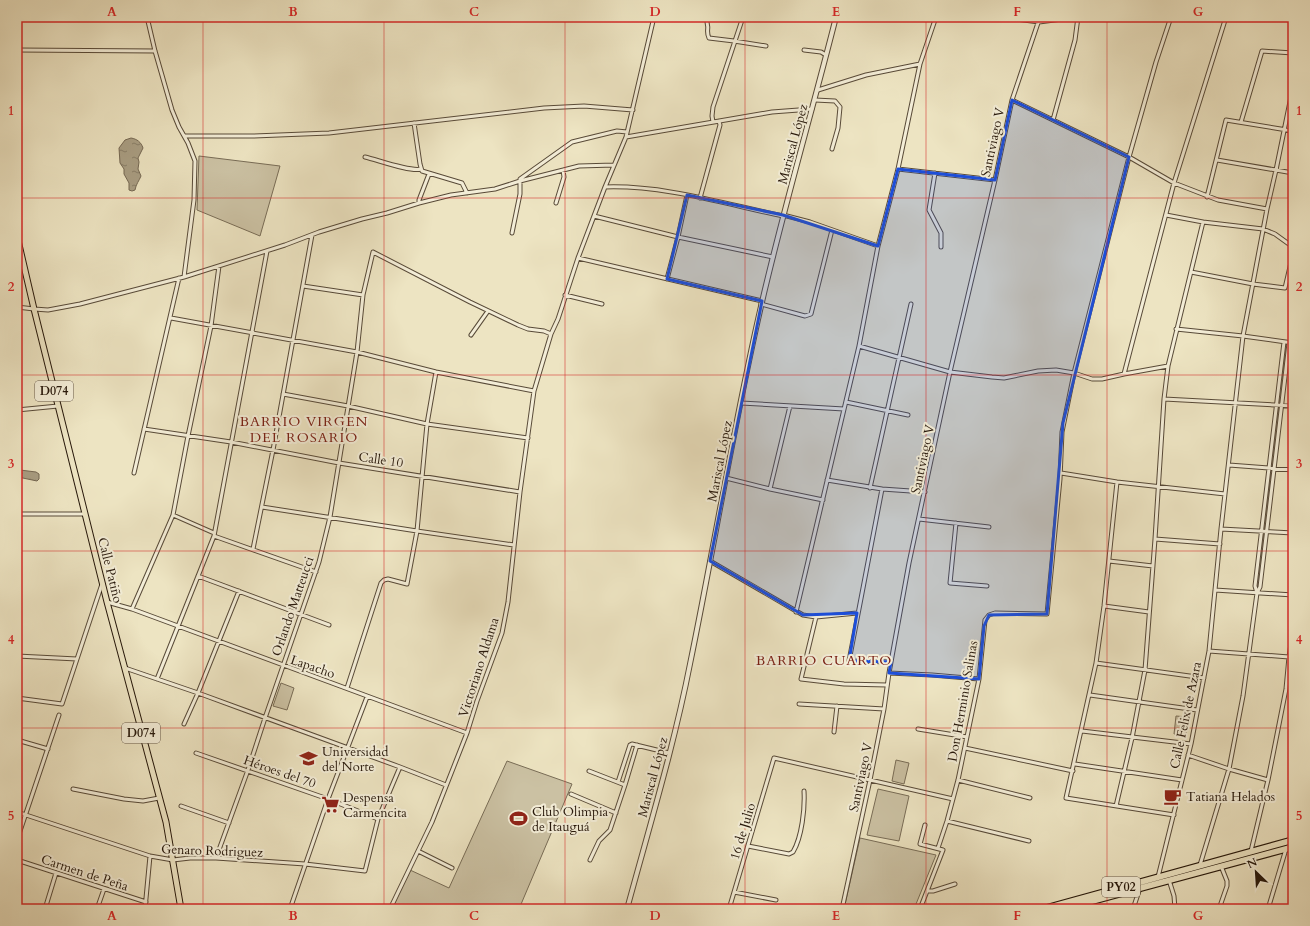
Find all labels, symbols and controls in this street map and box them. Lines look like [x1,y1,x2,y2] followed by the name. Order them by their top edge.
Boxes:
[107,3,117,21] text: A
[288,3,298,21] text: B
[469,3,479,21] text: C
[649,3,661,21] text: D
[832,3,840,21] text: E
[1013,3,1021,21] text: F
[1193,3,1204,21] text: G
[8,102,14,120] text: 1
[774,102,812,186] street label: Mariscal López
[1296,102,1302,120] text: 1
[977,105,1009,179] street label: Santiviago V
[8,278,15,296] text: 2
[1296,278,1303,296] text: 2
[35,381,73,401] road number: D074
[240,412,368,447] district label: BARRIO VIRGEN DEL ROSARIO
[703,419,737,503] street label: Mariscal López
[907,422,939,496] street label: Santiviago V
[357,448,405,472] street label: Calle 10
[8,455,15,473] text: 3
[1296,455,1303,473] text: 3
[93,536,127,605] street label: Calle Patiño
[267,554,319,659] street label: Orlando Matteucci
[454,615,504,720] street label: Victoriano Aldama
[8,631,15,649] text: 4
[1296,631,1303,649] text: 4
[943,639,982,763] street label: Don Herminio Salinas
[288,651,337,683] street label: Lapacho
[756,651,892,670] district label: BARRIO CUARTO
[1166,660,1206,770] street label: Calle Felix de Azara
[122,723,160,743] road number: D074
[634,735,672,819] street label: Mariscal López
[845,740,877,814] street label: Santiviago V
[322,743,388,776] place label: Universidad del Norte
[299,748,319,768] school or university icon: Universidad del Norte
[241,751,318,793] street label: Héroes del 70
[1163,786,1183,806] cafe icon: Tatiana Helados
[1186,788,1275,806] place label: Tatiana Helados
[343,789,407,822] place label: Despensa Carmencita
[320,794,340,814] supermarket icon: Despensa Carmencita
[726,801,760,862] street label: 16 de Julio
[532,803,609,836] place label: Club Olimpia de Itauguá
[8,807,14,825] text: 5
[1296,807,1302,825] text: 5
[509,808,529,828] sports icon: Club Olimpia de Itauguá
[161,840,263,862] street label: Genaro Rodriguez
[39,850,131,896] street label: Carmen de Peña
[1236,852,1276,892] north arrow
[1244,854,1260,872] text: N
[1102,877,1140,897] road number: PY02
[107,907,117,925] text: A
[288,907,298,925] text: B
[469,907,479,925] text: C
[649,907,661,925] text: D
[832,907,840,925] text: E
[1013,907,1021,925] text: F
[1193,907,1204,925] text: G

